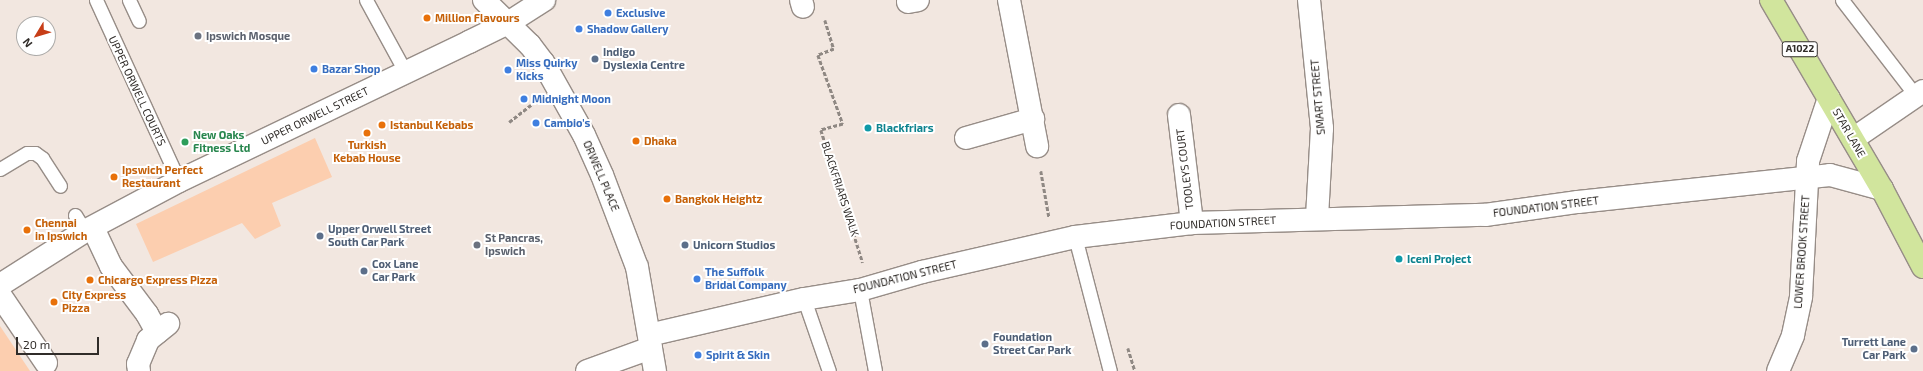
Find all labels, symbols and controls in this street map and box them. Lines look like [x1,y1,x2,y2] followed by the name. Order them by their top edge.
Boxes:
[616,6,665,20] place label: Exclusive
[603,8,613,18] marker: Exclusive
[435,11,519,25] place label: Million Flavours
[422,13,432,23] marker: Million Flavours
[16,16,56,56] north arrow
[587,22,669,36] place label: Shadow Gallery
[574,24,584,34] marker: Shadow Gallery
[206,29,290,43] place label: Ipswich Mosque
[193,31,203,41] marker: Ipswich Mosque
[106,34,168,148] street label: UPPER ORWELL COURTS
[19,36,35,50] text: N
[1781,41,1819,57] road number: A1022
[603,46,685,72] place label: Indigo Dyslexia Centre
[590,54,600,64] marker: Indigo Dyslexia Centre
[516,57,577,83] place label: Miss Quirky Kicks
[1308,58,1328,136] street label: SMART STREET
[322,62,381,76] place label: Bazar Shop
[309,64,319,74] marker: Bazar Shop
[503,65,513,75] marker: Miss Quirky Kicks
[259,84,371,148] street label: UPPER ORWELL STREET
[532,92,611,106] place label: Midnight Moon
[519,94,529,104] marker: Midnight Moon
[1830,106,1868,160] street label: STAR LANE
[544,116,590,130] place label: Cambio's
[390,118,474,132] place label: Istanbul Kebabs
[531,118,541,128] marker: Cambio's
[377,120,387,130] marker: Istanbul Kebabs
[876,121,934,135] place label: Blackfriars
[863,123,873,133] marker: Blackfriars
[362,128,372,138] marker: Turkish Kebab House
[1173,128,1197,210] street label: TOOLEYS COURT
[193,129,250,155] place label: New Oaks Fitness Ltd
[644,134,677,148] place label: Dhaka
[631,136,641,146] marker: Dhaka
[180,137,190,147] marker: New Oaks Fitness Ltd
[333,139,401,165] place label: Turkish Kebab House
[580,139,622,213] street label: ORWELL PLACE
[818,140,862,238] street label: BLACKFRIARS WALK
[122,164,203,190] place label: Ipswich Perfect Restaurant
[109,172,119,182] marker: Ipswich Perfect Restaurant
[675,192,762,206] place label: Bangkok Heightz
[662,194,672,204] marker: Bangkok Heightz
[1492,194,1600,220] street label: FOUNDATION STREET
[1791,195,1813,309] street label: LOWER BROOK STREET
[1169,214,1277,232] street label: FOUNDATION STREET
[35,217,87,243] place label: Chennai in Ipswich
[328,223,432,249] place label: Upper Orwell Street South Car Park
[22,225,32,235] marker: Chennai in Ipswich
[315,231,325,241] marker: Upper Orwell Street South Car Park
[485,232,543,258] place label: St Pancras, Ipswich
[693,238,775,252] place label: Unicorn Studios
[472,240,482,250] marker: St Pancras, Ipswich
[680,240,690,250] marker: Unicorn Studios
[1407,252,1471,266] place label: Iceni Project
[1394,254,1404,264] marker: Iceni Project
[372,258,418,284] place label: Cox Lane Car Park
[852,258,958,296] street label: FOUNDATION STREET
[359,266,369,276] marker: Cox Lane Car Park
[705,266,787,292] place label: The Suffolk Bridal Company
[98,273,218,287] place label: Chicargo Express Pizza
[692,274,702,284] marker: The Suffolk Bridal Company
[85,275,95,285] marker: Chicargo Express Pizza
[62,289,126,315] place label: City Express Pizza
[49,297,59,307] marker: City Express Pizza
[18,329,101,355] scale bar
[993,331,1071,357] place label: Foundation Street Car Park
[1842,336,1906,362] place label: Turrett Lane Car Park
[23,337,50,351] text: 20 m
[980,339,990,349] marker: Foundation Street Car Park
[1909,344,1919,354] marker: Turrett Lane Car Park
[706,348,770,362] place label: Spirit & Skin
[693,350,703,360] marker: Spirit & Skin

